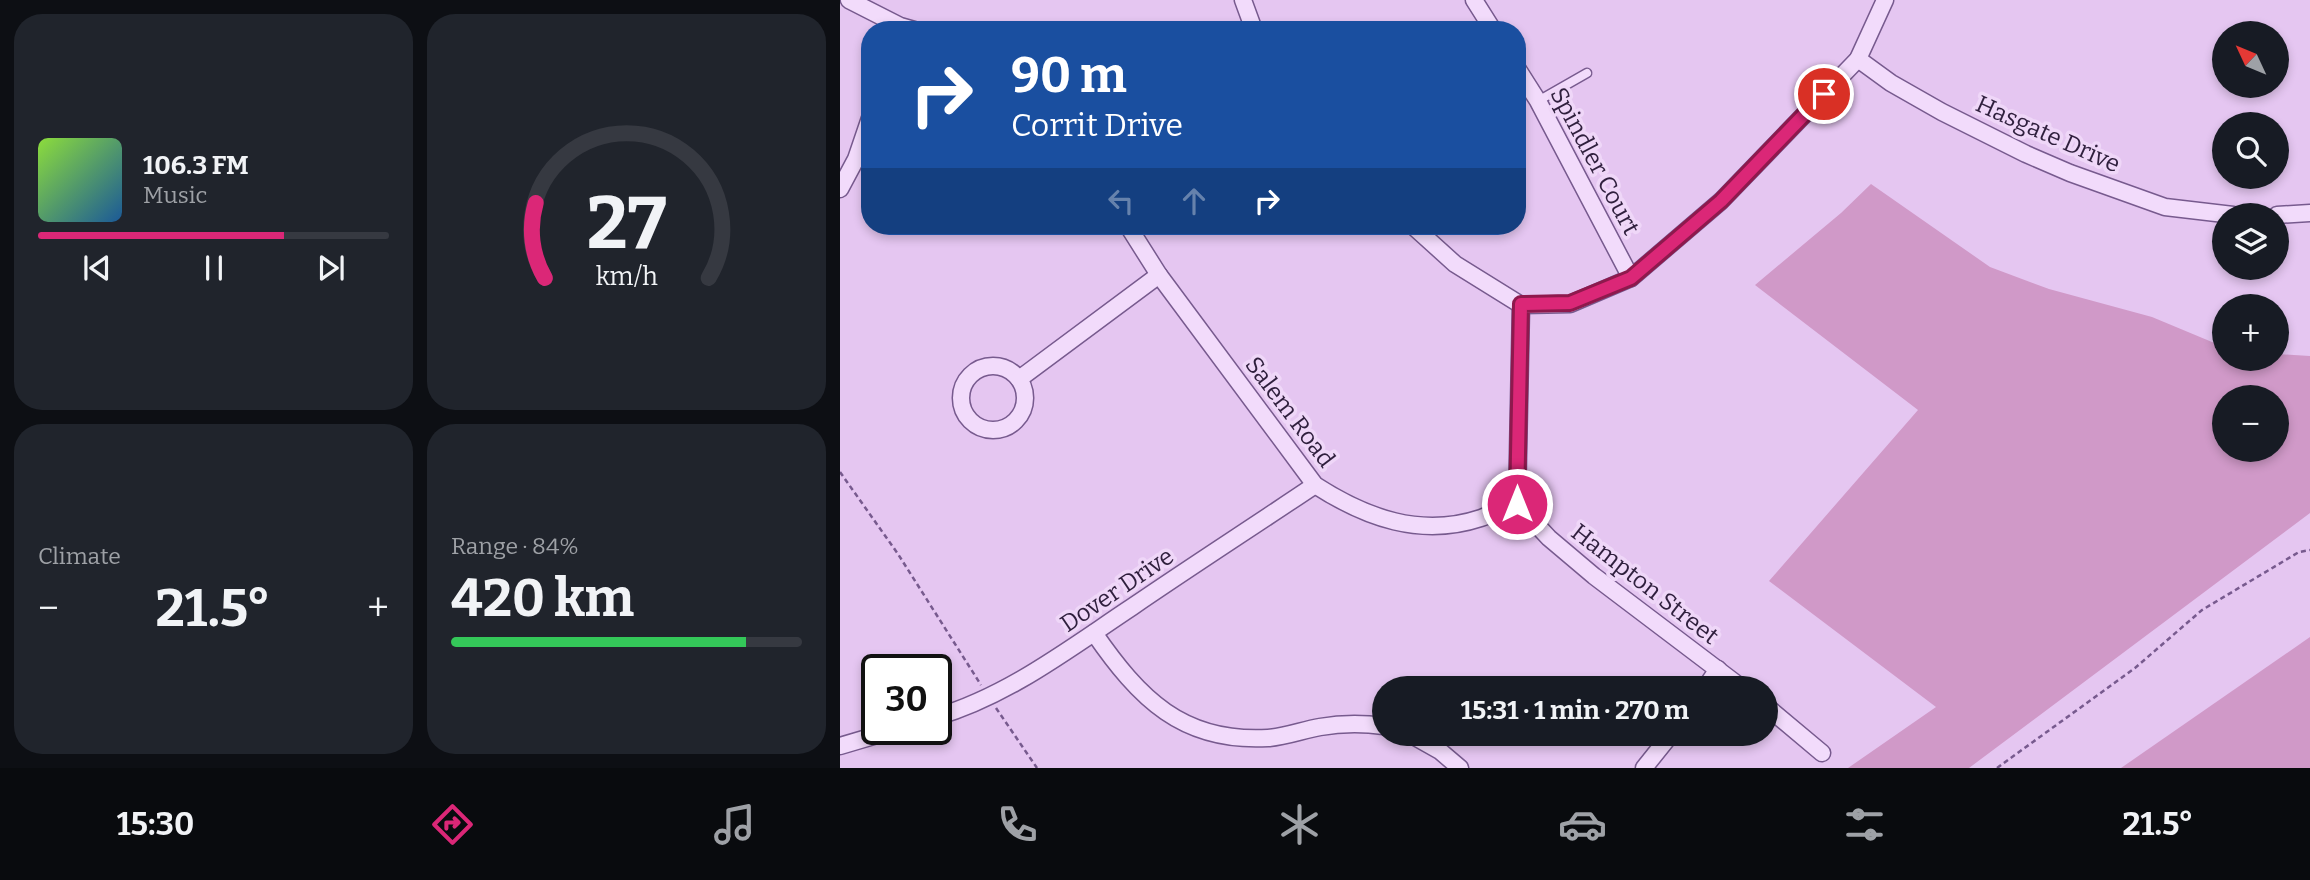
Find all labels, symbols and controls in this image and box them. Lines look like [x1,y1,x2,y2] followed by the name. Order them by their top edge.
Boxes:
[2212,21,2289,98] north arrow
[2212,21,2289,462] map controls
[1011,46,1127,105] text: 90 m
[896,49,987,140] icon: right
[1794,64,1854,124] pin
[1805,75,1843,113] icon: arrive
[1544,83,1646,240] street label: Spindler Court
[1971,90,2125,178] street label: Hasgate Drive
[1011,106,1183,144] text: Corrit Drive
[2212,112,2289,189] button: search
[143,150,249,181] text: 106.3 FM
[143,181,207,209] text: Music
[587,181,666,268] text: 27
[1102,182,1140,220] icon: left
[1175,182,1213,220] icon: ahead
[1248,182,1286,220] icon: right
[2212,203,2289,280] button: layers
[78,249,116,287] icon: previous
[195,249,233,287] icon: pause
[312,249,350,287] icon: next
[596,262,658,292] text: km/h
[2212,294,2289,371] button: +
[1239,351,1341,473] street label: Salem Road
[2212,385,2289,462] button: −
[1480,467,1554,541] position arrow
[1566,518,1724,650] street label: Hampton Street
[451,532,579,560] text: Range · 84%
[38,542,121,570] text: Climate
[1055,542,1179,638] street label: Dover Drive
[451,567,634,630] text: 420 km
[156,577,271,640] text: 21.5°
[38,585,59,631] text: −
[367,585,389,631] text: +
[861,654,952,745] speed limit sign: 30
[1461,695,1689,726] text: 15:31 · 1 min · 270 m
[428,800,477,849] icon: directions
[710,800,759,849] icon: music
[993,800,1042,849] icon: phone
[1275,800,1324,849] icon: climate
[1558,800,1607,849] icon: car
[1840,800,1889,849] icon: filters
[117,805,194,843] text: 15:30
[2122,805,2193,843] text: 21.5°

